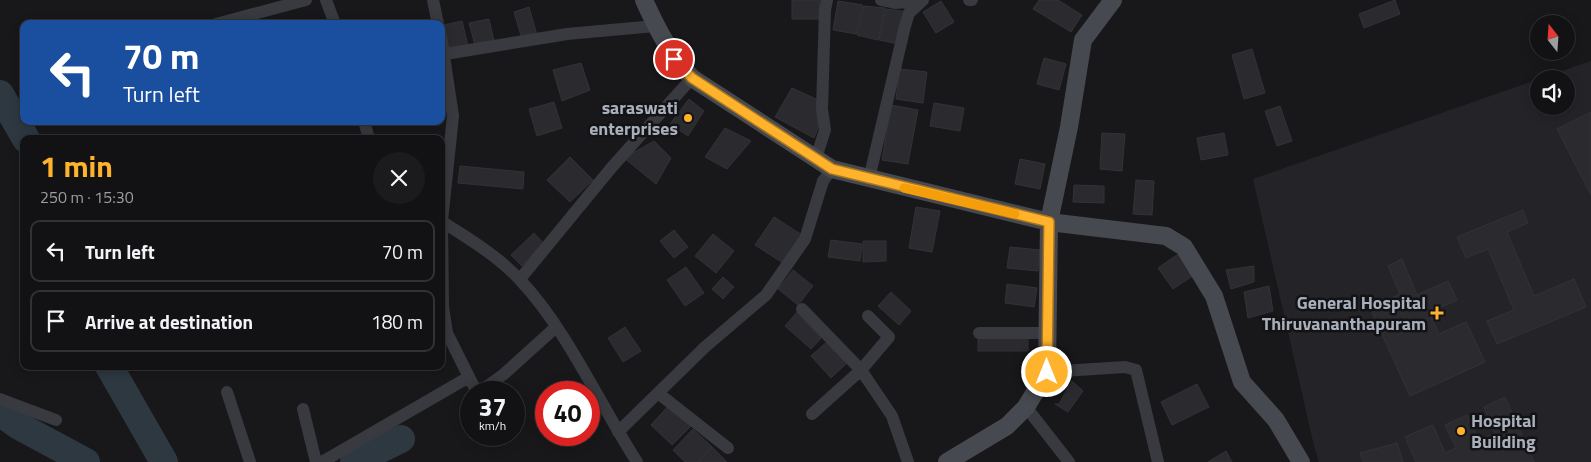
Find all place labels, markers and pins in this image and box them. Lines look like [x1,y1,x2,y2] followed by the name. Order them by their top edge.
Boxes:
[653,38,695,80] pin
[589,94,678,142] place label: saraswati enterprises
[682,112,694,124] marker: saraswati enterprises
[1262,289,1426,337] place label: General Hospital Thiruvananthapuram
[1430,306,1444,320] marker: General Hospital Thiruvananthapuram
[1471,407,1536,455] place label: Hospital Building
[1455,425,1467,437] marker: Hospital Building

